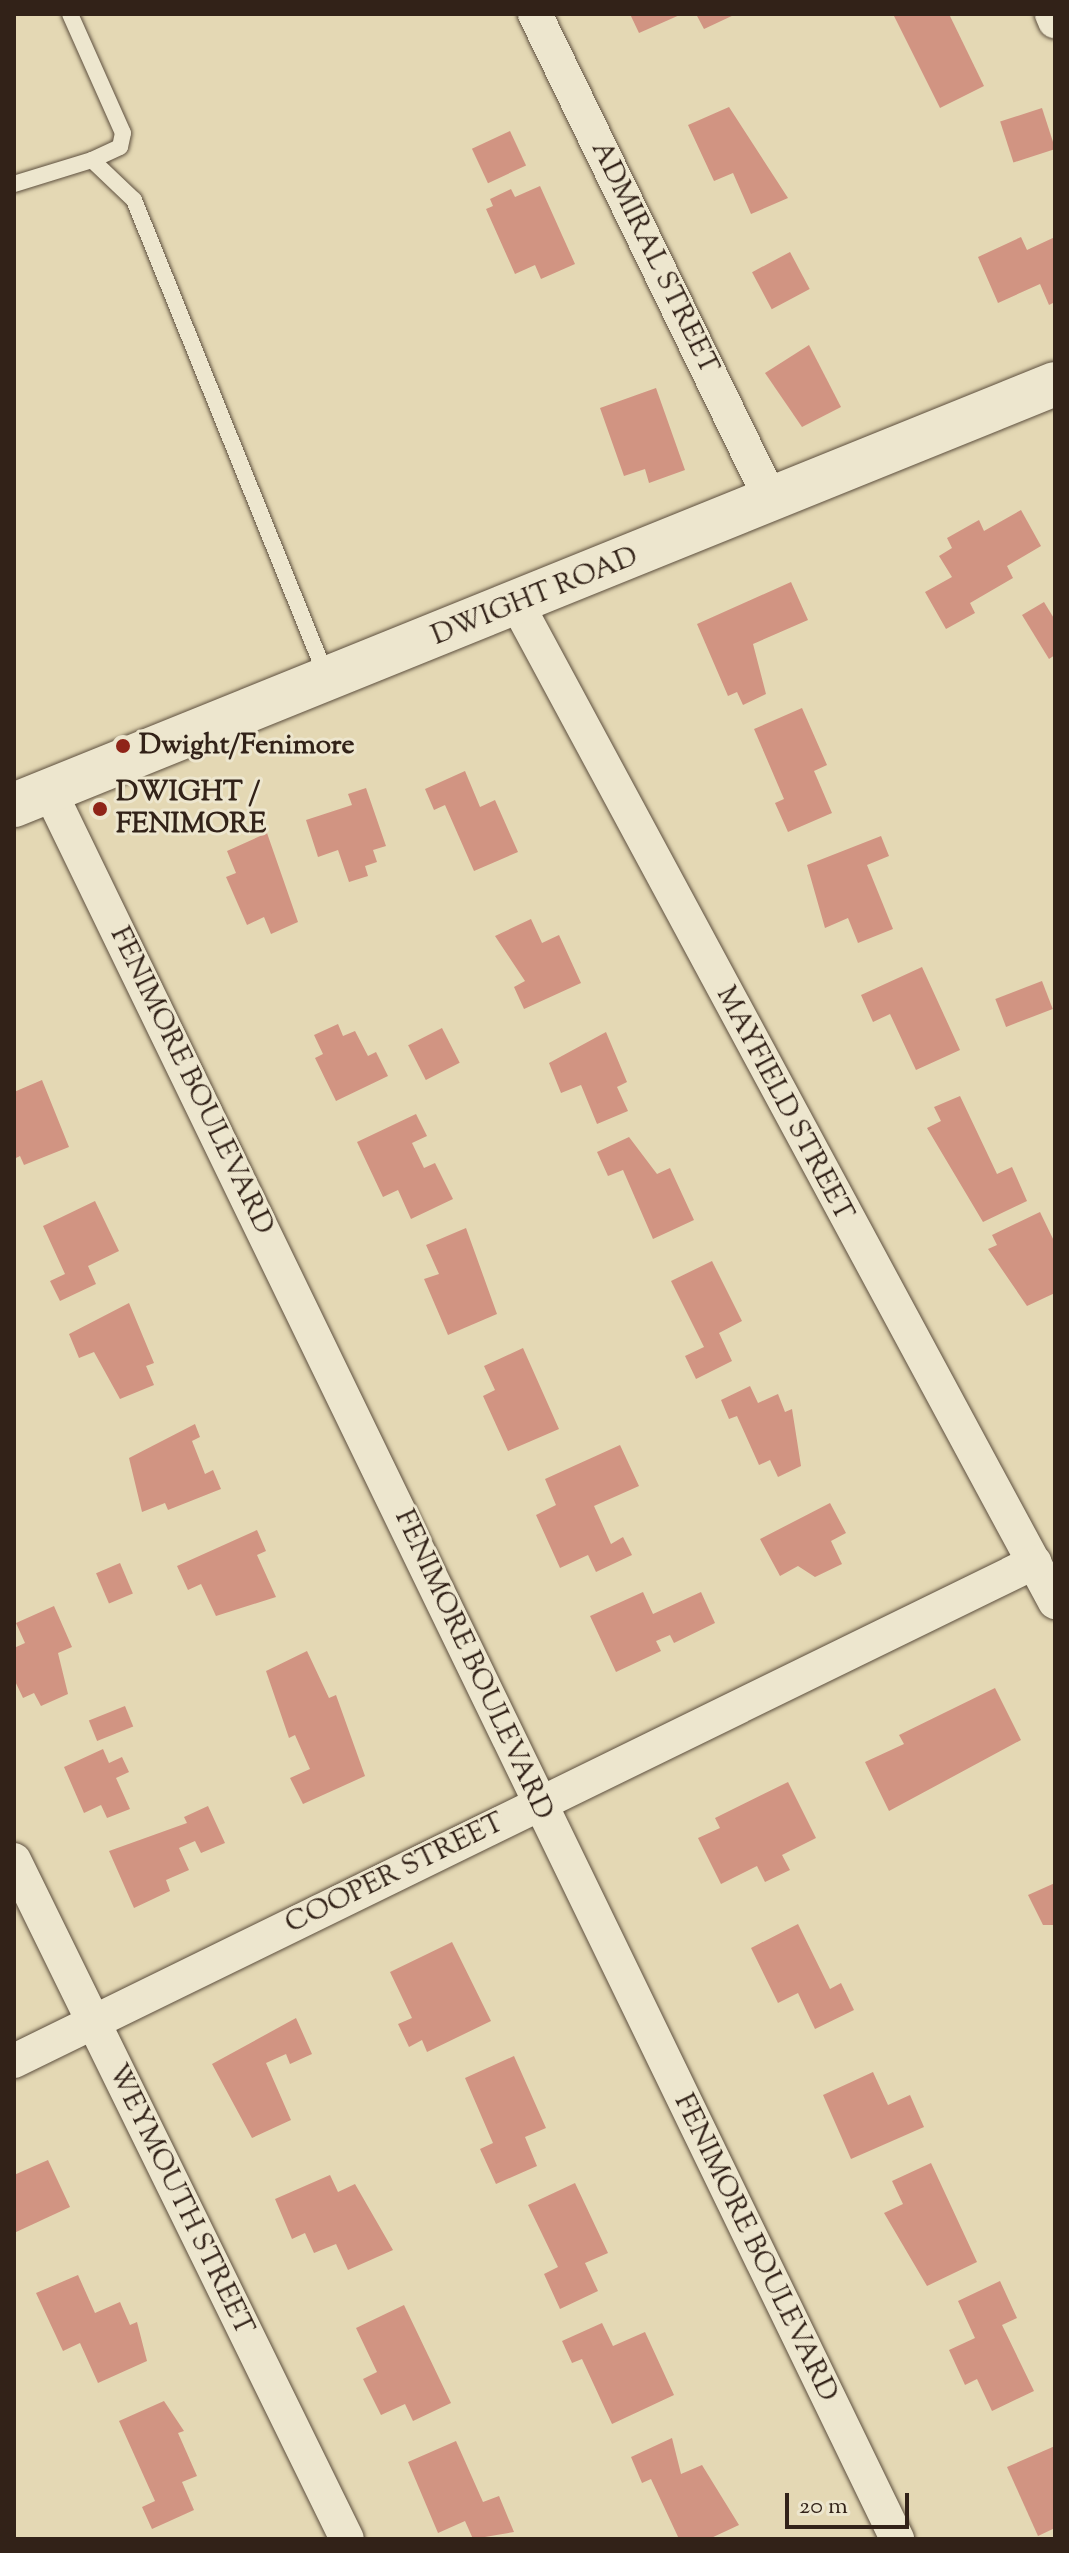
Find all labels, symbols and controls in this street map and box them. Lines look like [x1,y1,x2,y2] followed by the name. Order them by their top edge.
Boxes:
[583,136,725,380] street label: ADMIRAL STREET
[427,540,643,654] street label: DWIGHT ROAD
[139,729,355,763] place label: Dwight/Fenimore
[114,737,132,755] marker: Dwight/Fenimore
[116,776,266,842] place label: DWIGHT / FENIMORE
[91,800,109,818] marker: DWIGHT / FENIMORE
[102,922,280,1240] street label: FENIMORE BOULEVARD
[708,981,860,1227] street label: MAYFIELD STREET
[386,1505,560,1825] street label: FENIMORE BOULEVARD
[280,1806,510,1942] street label: COOPER STREET
[100,2059,260,2341] street label: WEYMOUTH STREET
[666,2089,844,2407] street label: FENIMORE BOULEVARD
[789,2477,913,2527] scale bar
[799,2490,848,2524] text: 20 m

